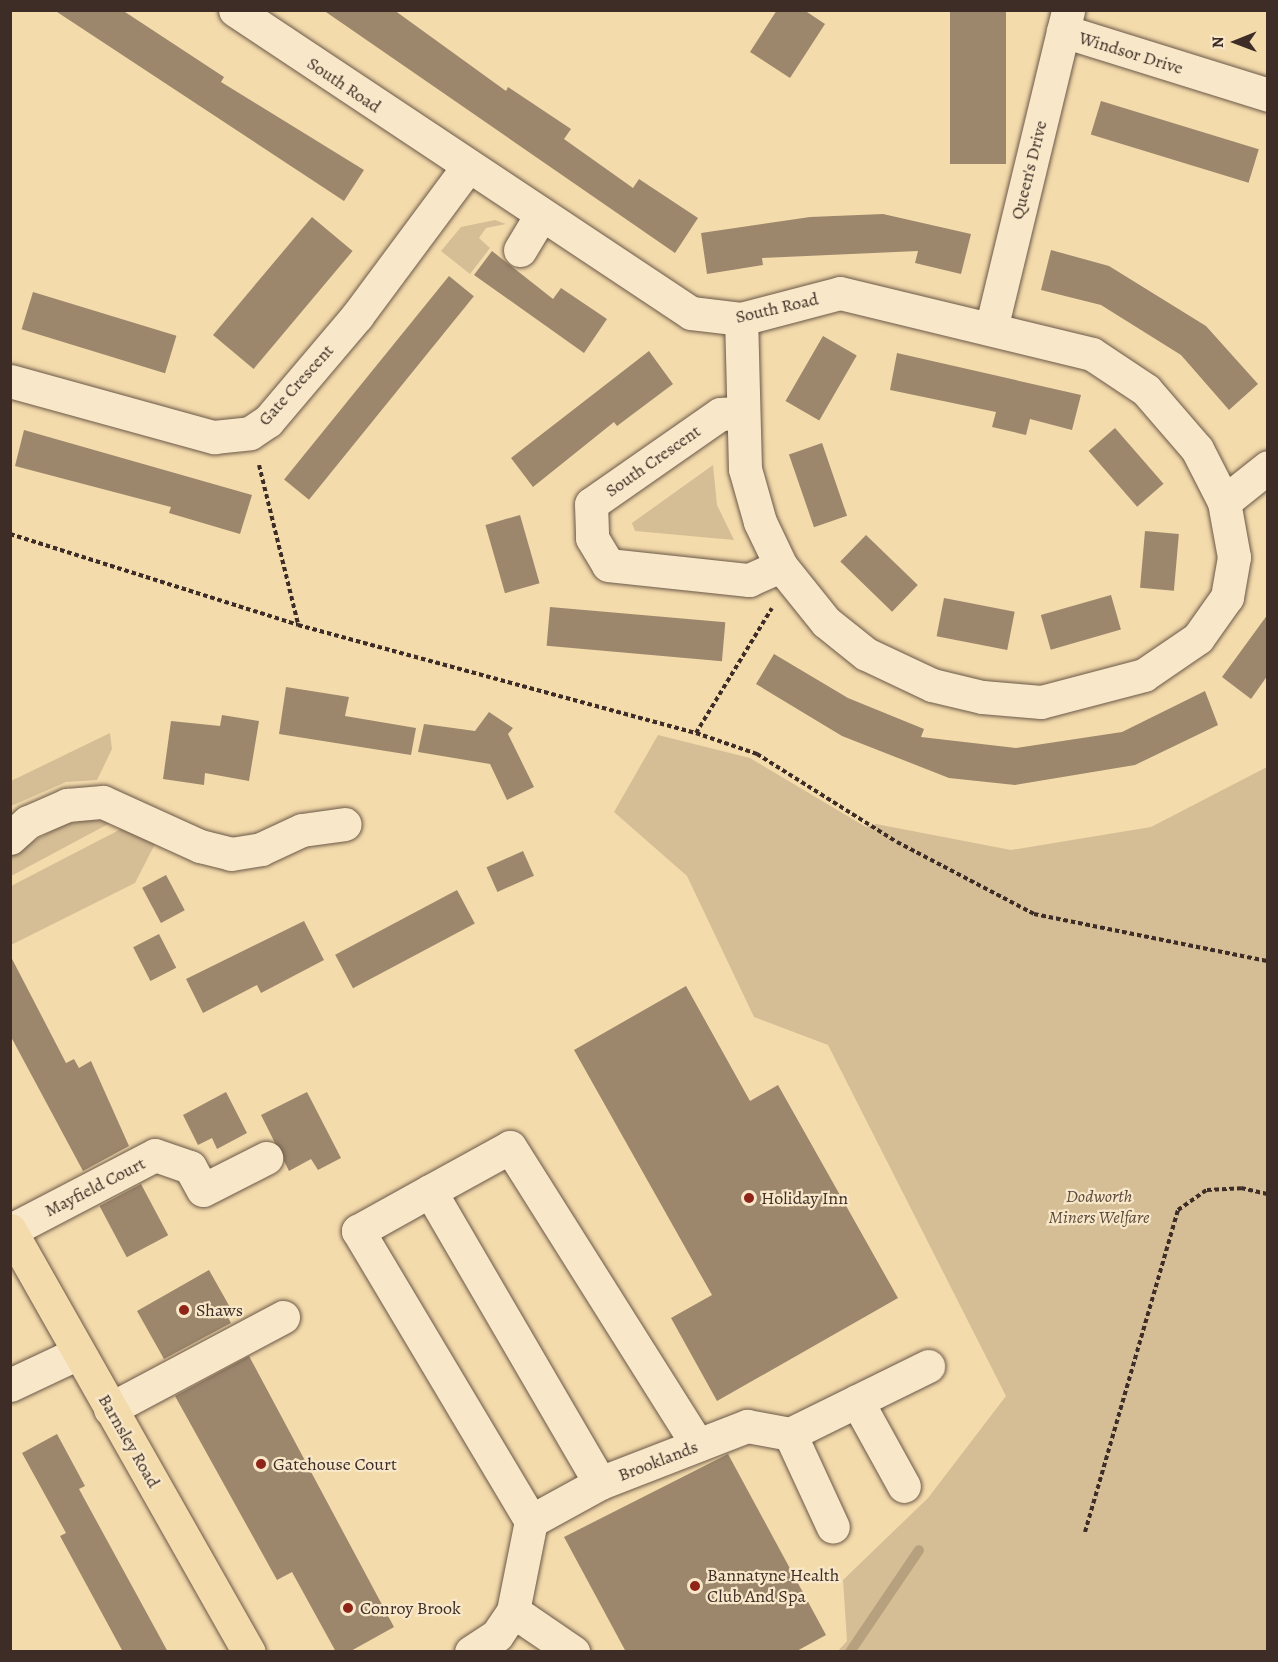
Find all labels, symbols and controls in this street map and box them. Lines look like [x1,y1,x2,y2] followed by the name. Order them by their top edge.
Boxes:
[1206,12,1266,72] north arrow
[1076,27,1186,79] street label: Windsor Drive
[1207,36,1229,48] text: N
[303,52,385,118] street label: South Road
[1006,118,1052,222] street label: Queen's Drive
[733,288,821,328] street label: South Road
[254,340,338,430] street label: Gate Crescent
[601,420,705,502] street label: South Crescent
[41,1152,149,1222] street label: Mayfield Court
[1049,1186,1149,1228] park label: Dodworth Miners Welfare
[761,1187,848,1209] place label: Holiday Inn
[742,1191,756,1205] marker: Holiday Inn
[196,1299,243,1321] place label: Shaws
[177,1303,191,1317] marker: Shaws
[93,1390,165,1492] street label: Barnsley Road
[615,1436,701,1486] street label: Brooklands
[273,1453,397,1475] place label: Gatehouse Court
[254,1457,268,1471] marker: Gatehouse Court
[707,1565,839,1608] place label: Bannatyne Health Club And Spa
[688,1579,702,1593] marker: Bannatyne Health Club And Spa
[360,1597,461,1619] place label: Conroy Brook
[341,1601,355,1615] marker: Conroy Brook

